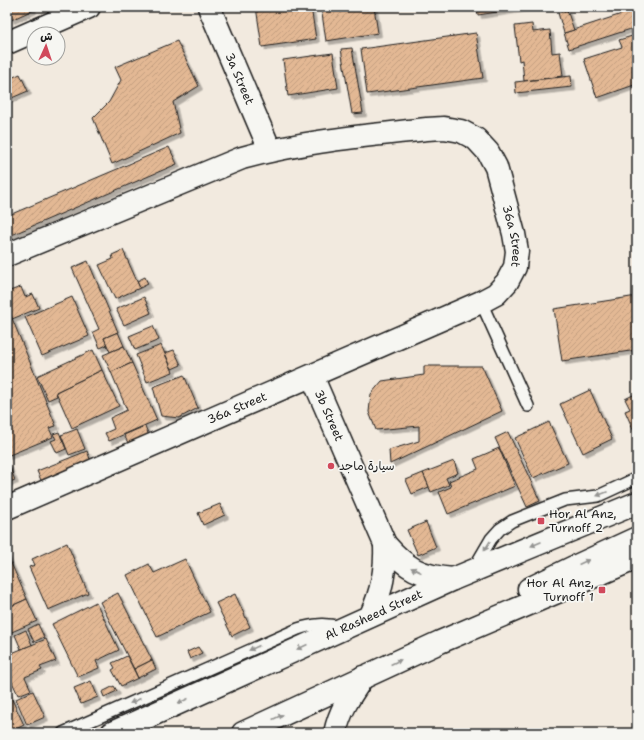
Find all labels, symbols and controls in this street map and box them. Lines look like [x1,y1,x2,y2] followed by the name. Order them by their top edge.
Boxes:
[26,26,66,66] north arrow
[40,29,53,44] text: ش
[221,50,258,107] street label: 3a Street
[499,203,525,268] street label: 36a Street
[311,387,347,444] street label: 3b Street
[205,388,269,428] street label: 36a Street
[339,458,395,474] place label: سيارة ماجد
[326,461,336,471] marker: سيارة ماجد
[595,492,607,498] one-way arrow
[549,506,617,536] place label: Hor Al Anz, Turnoff 2
[536,516,546,526] marker: Hor Al Anz, Turnoff 2
[483,540,490,551] one-way arrow
[530,542,542,548] one-way arrow
[579,559,590,565] one-way arrow
[410,567,421,573] one-way arrow
[526,575,594,605] place label: Hor Al Anz, Turnoff 1
[597,585,607,595] marker: Hor Al Anz, Turnoff 1
[322,586,425,644] street label: Al Rasheed Street
[296,644,307,650] one-way arrow
[248,645,259,651] one-way arrow
[391,659,402,665] one-way arrow
[129,698,141,704] one-way arrow
[177,698,189,704] one-way arrow
[273,714,284,720] one-way arrow

